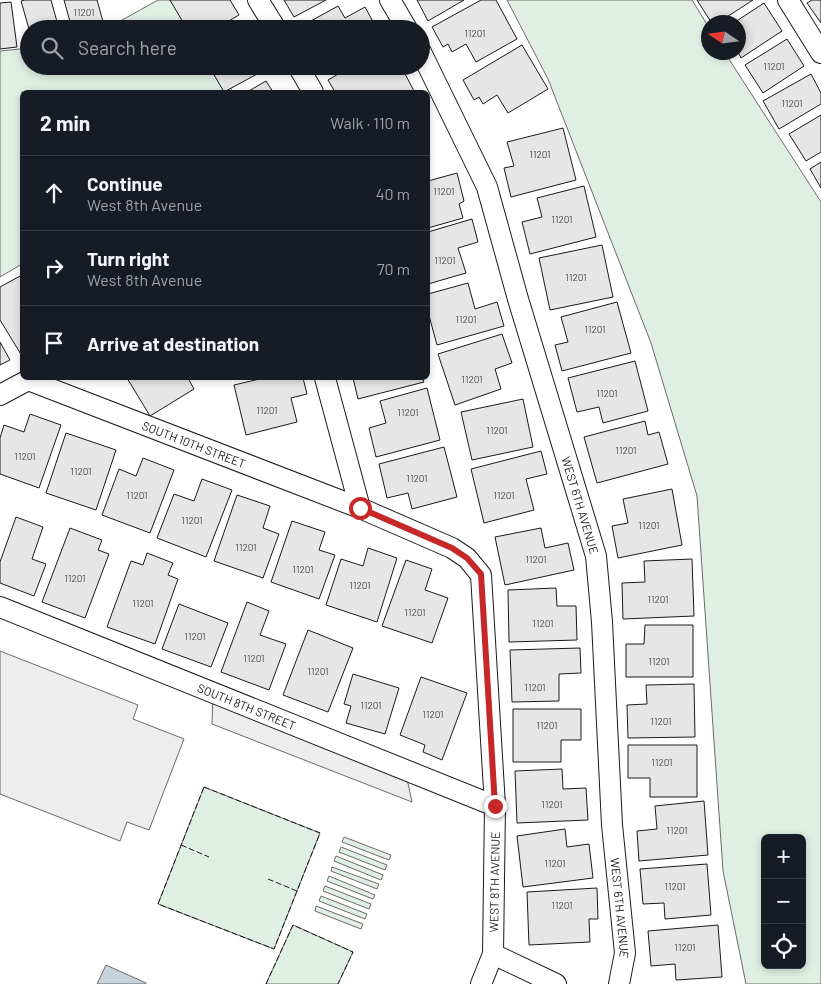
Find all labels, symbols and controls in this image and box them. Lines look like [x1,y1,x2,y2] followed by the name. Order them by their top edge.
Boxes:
[73,6,95,18] house number: 11201
[701,15,746,60] north arrow
[20,20,430,75] search box
[464,27,486,39] house number: 11201
[38,34,66,62] icon: search
[78,36,177,59] text: Search here
[763,60,785,72] house number: 11201
[781,97,803,109] house number: 11201
[40,110,90,135] text: 2 min
[330,113,410,132] text: Walk · 110 m
[529,148,551,160] house number: 11201
[87,172,163,195] text: Continue
[40,179,68,207] icon: ahead
[376,184,410,203] text: 40 m
[433,185,455,197] house number: 11201
[87,195,202,214] text: West 8th Avenue
[551,213,573,225] house number: 11201
[87,247,169,270] text: Turn right
[40,254,68,282] icon: right
[434,254,456,266] house number: 11201
[377,259,410,278] text: 70 m
[87,270,202,289] text: West 8th Avenue
[565,271,587,283] house number: 11201
[455,313,477,325] house number: 11201
[584,323,606,335] house number: 11201
[40,329,68,357] icon: arrive
[87,332,259,355] text: Arrive at destination
[461,373,483,385] house number: 11201
[596,387,618,399] house number: 11201
[256,404,278,416] house number: 11201
[397,406,419,418] house number: 11201
[140,418,248,470] street label: SOUTH 10TH STREET
[486,424,508,436] house number: 11201
[615,444,637,456] house number: 11201
[14,450,36,462] house number: 11201
[559,455,602,556] street label: WEST 6TH AVENUE
[70,465,92,477] house number: 11201
[406,472,428,484] house number: 11201
[126,489,148,501] house number: 11201
[493,489,515,501] house number: 11201
[349,497,372,520] route start
[181,514,203,526] house number: 11201
[638,519,660,531] house number: 11201
[235,541,257,553] house number: 11201
[525,553,547,565] house number: 11201
[292,563,314,575] house number: 11201
[64,572,86,584] house number: 11201
[349,579,371,591] house number: 11201
[647,593,669,605] house number: 11201
[132,597,154,609] house number: 11201
[404,606,426,618] house number: 11201
[532,617,554,629] house number: 11201
[184,630,206,642] house number: 11201
[243,652,265,664] house number: 11201
[648,655,670,667] house number: 11201
[307,665,329,677] house number: 11201
[195,680,298,732] street label: SOUTH 8TH STREET
[524,681,546,693] house number: 11201
[360,699,382,711] house number: 11201
[422,708,444,720] house number: 11201
[650,715,672,727] house number: 11201
[536,719,558,731] house number: 11201
[651,756,673,768] house number: 11201
[484,795,507,818] route end
[541,798,563,810] house number: 11201
[666,824,688,836] house number: 11201
[486,831,502,933] street label: WEST 8TH AVENUE
[761,834,806,969] map controls
[761,834,806,879] button: +
[544,857,566,869] house number: 11201
[608,857,632,959] street label: WEST 6TH AVENUE
[761,879,806,924] button: −
[664,880,686,892] house number: 11201
[551,899,573,911] house number: 11201
[761,924,806,969] button: locate
[674,941,696,953] house number: 11201

